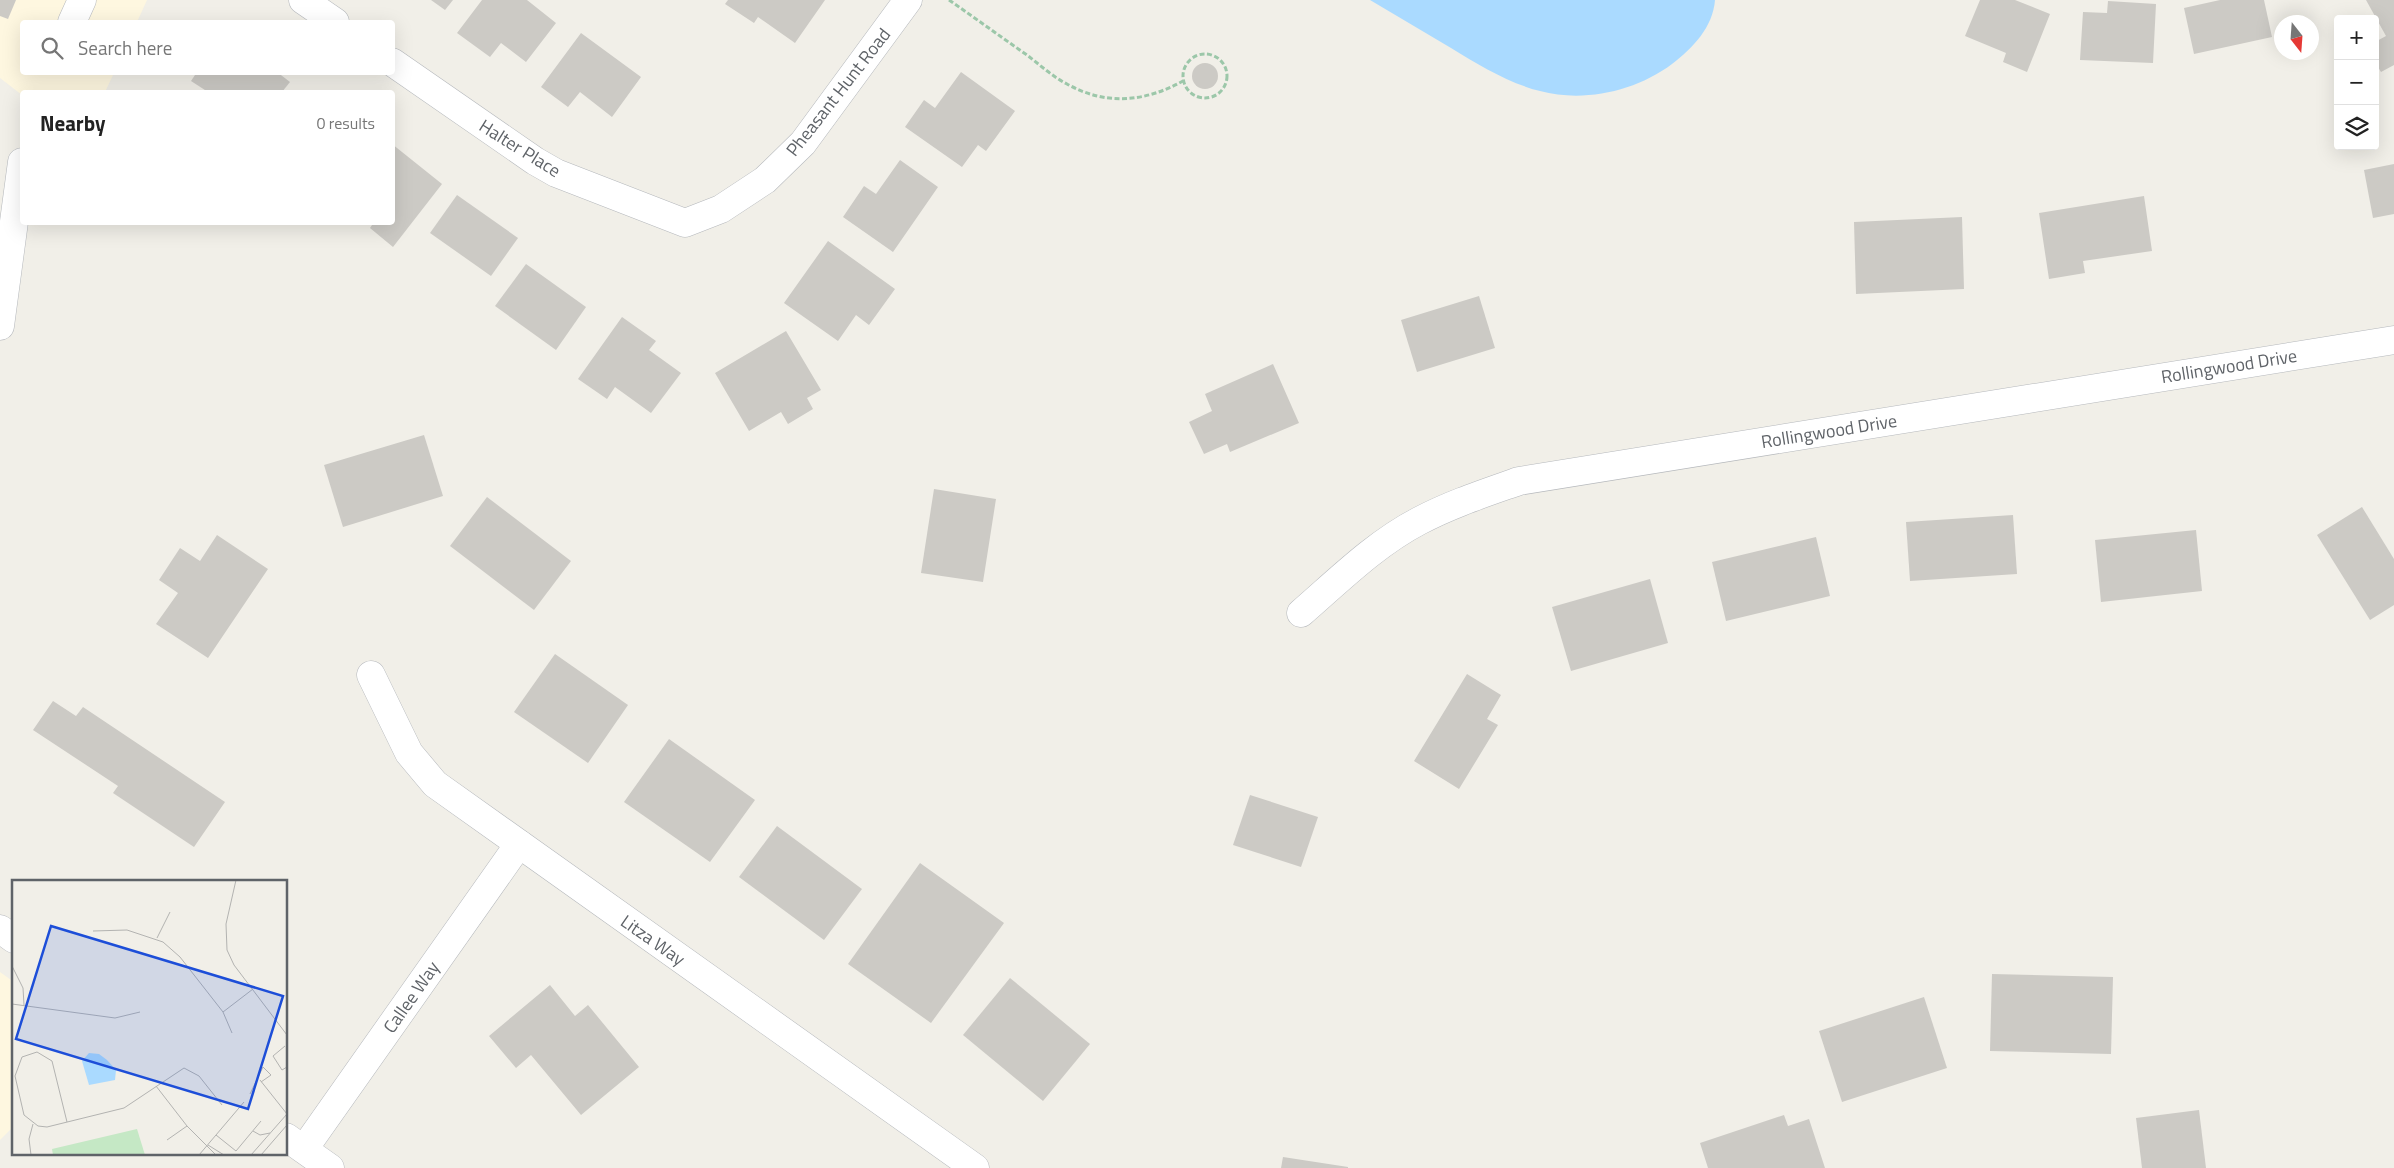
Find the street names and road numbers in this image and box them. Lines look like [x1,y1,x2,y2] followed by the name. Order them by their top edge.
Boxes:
[779,22,897,162] street label: Pheasant Hunt Road
[474,112,566,184] street label: Halter Place
[2159,342,2299,390] street label: Rollingwood Drive
[1759,407,1899,455] street label: Rollingwood Drive
[615,908,691,972] street label: Litza Way
[376,955,446,1039] street label: Callee Way

